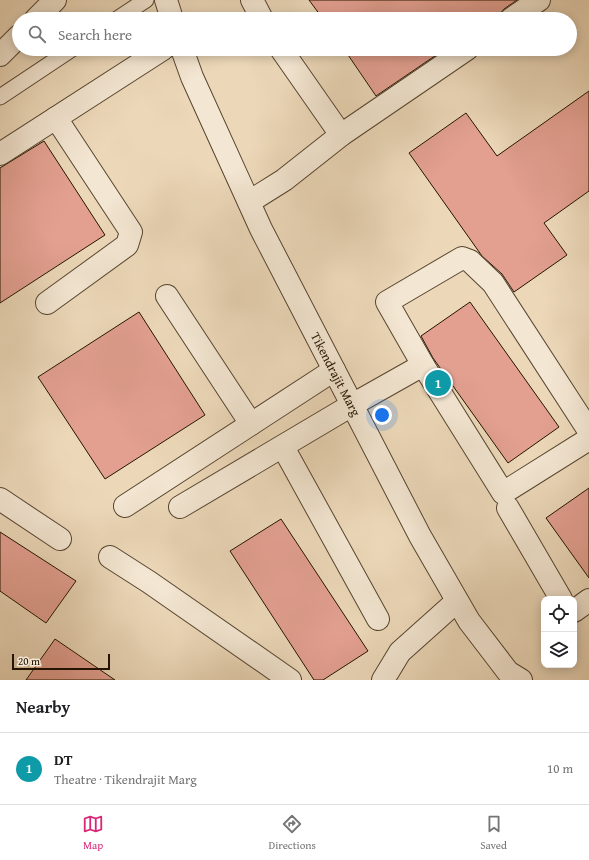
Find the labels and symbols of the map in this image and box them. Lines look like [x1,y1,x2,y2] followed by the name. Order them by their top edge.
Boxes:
[306,329,366,420] street label: Tikendrajit Marg
[425,368,451,398] pin: 1
[372,405,392,425] your location
[12,652,110,671] scale bar

